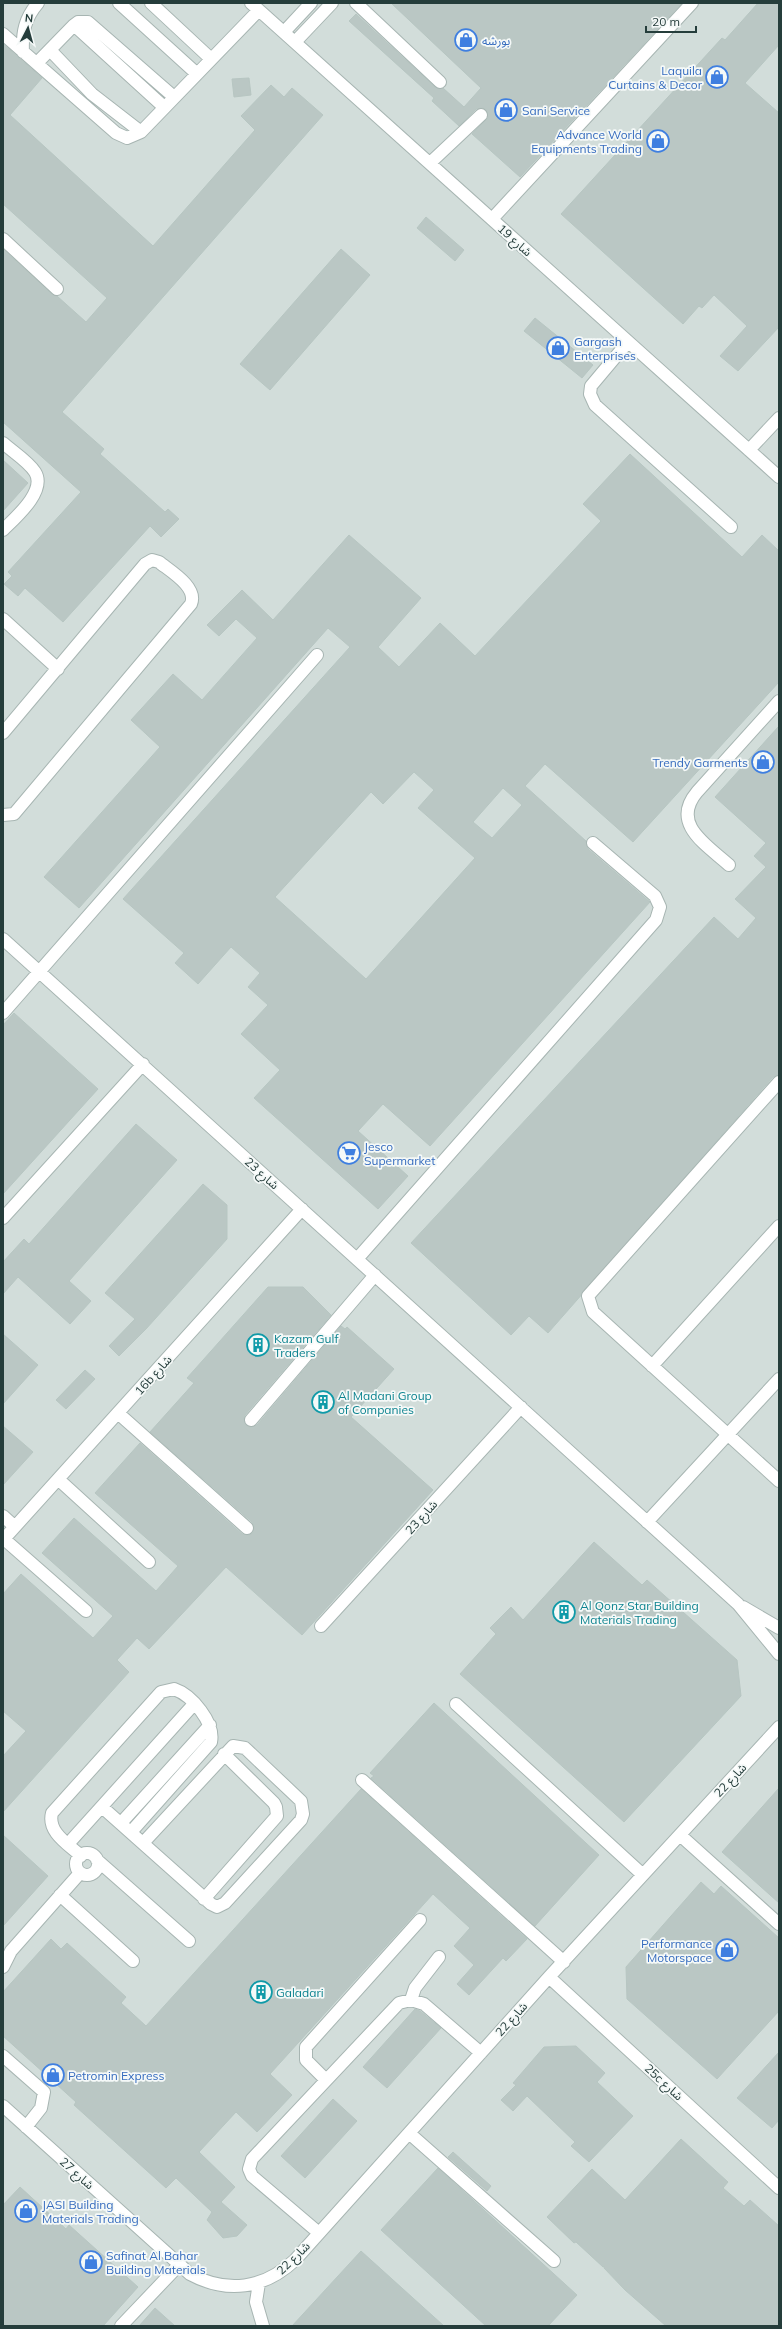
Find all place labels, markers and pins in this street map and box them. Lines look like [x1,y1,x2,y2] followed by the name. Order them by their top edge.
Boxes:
[453,27,479,53] shop icon: بورشه
[482,33,510,48] place label: بورشه
[608,63,703,92] place label: Laquila Curtains & Decor
[704,64,730,90] shop icon: Laquila Curtains & Decor
[493,97,519,123] shop icon: Sani Service
[522,103,590,118] place label: Sani Service
[531,127,642,156] place label: Advance World Equipments Trading
[645,128,671,154] shop icon: Advance World Equipments Trading
[574,334,636,363] place label: Gargash Enterprises
[545,335,571,361] shop icon: Gargash Enterprises
[750,749,776,775] shop icon: Trendy Garments
[653,755,748,770] place label: Trendy Garments
[364,1139,435,1168] place label: Jesco Supermarket
[336,1140,362,1166] supermarket icon: Jesco Supermarket
[274,1331,339,1360] place label: Kazam Gulf Traders
[245,1332,271,1358] building icon: Kazam Gulf Traders
[338,1388,432,1417] place label: Al Madani Group of Companies
[310,1389,336,1415] building icon: Al Madani Group of Companies
[580,1598,699,1627] place label: Al Qonz Star Building Materials Trading
[551,1599,577,1625] building icon: Al Qonz Star Building Materials Trading
[641,1936,712,1965] place label: Performance Motorspace
[714,1937,740,1963] shop icon: Performance Motorspace
[248,1979,274,2005] building icon: Galadari
[276,1985,324,2000] place label: Galadari
[40,2062,66,2088] shop icon: Petromin Express
[68,2068,164,2083] place label: Petromin Express
[42,2197,139,2226] place label: JASI Building Materials Trading
[13,2198,39,2224] shop icon: JASI Building Materials Trading
[106,2248,206,2277] place label: Safinat Al Bahar Building Materials
[78,2249,104,2275] shop icon: Safinat Al Bahar Building Materials

